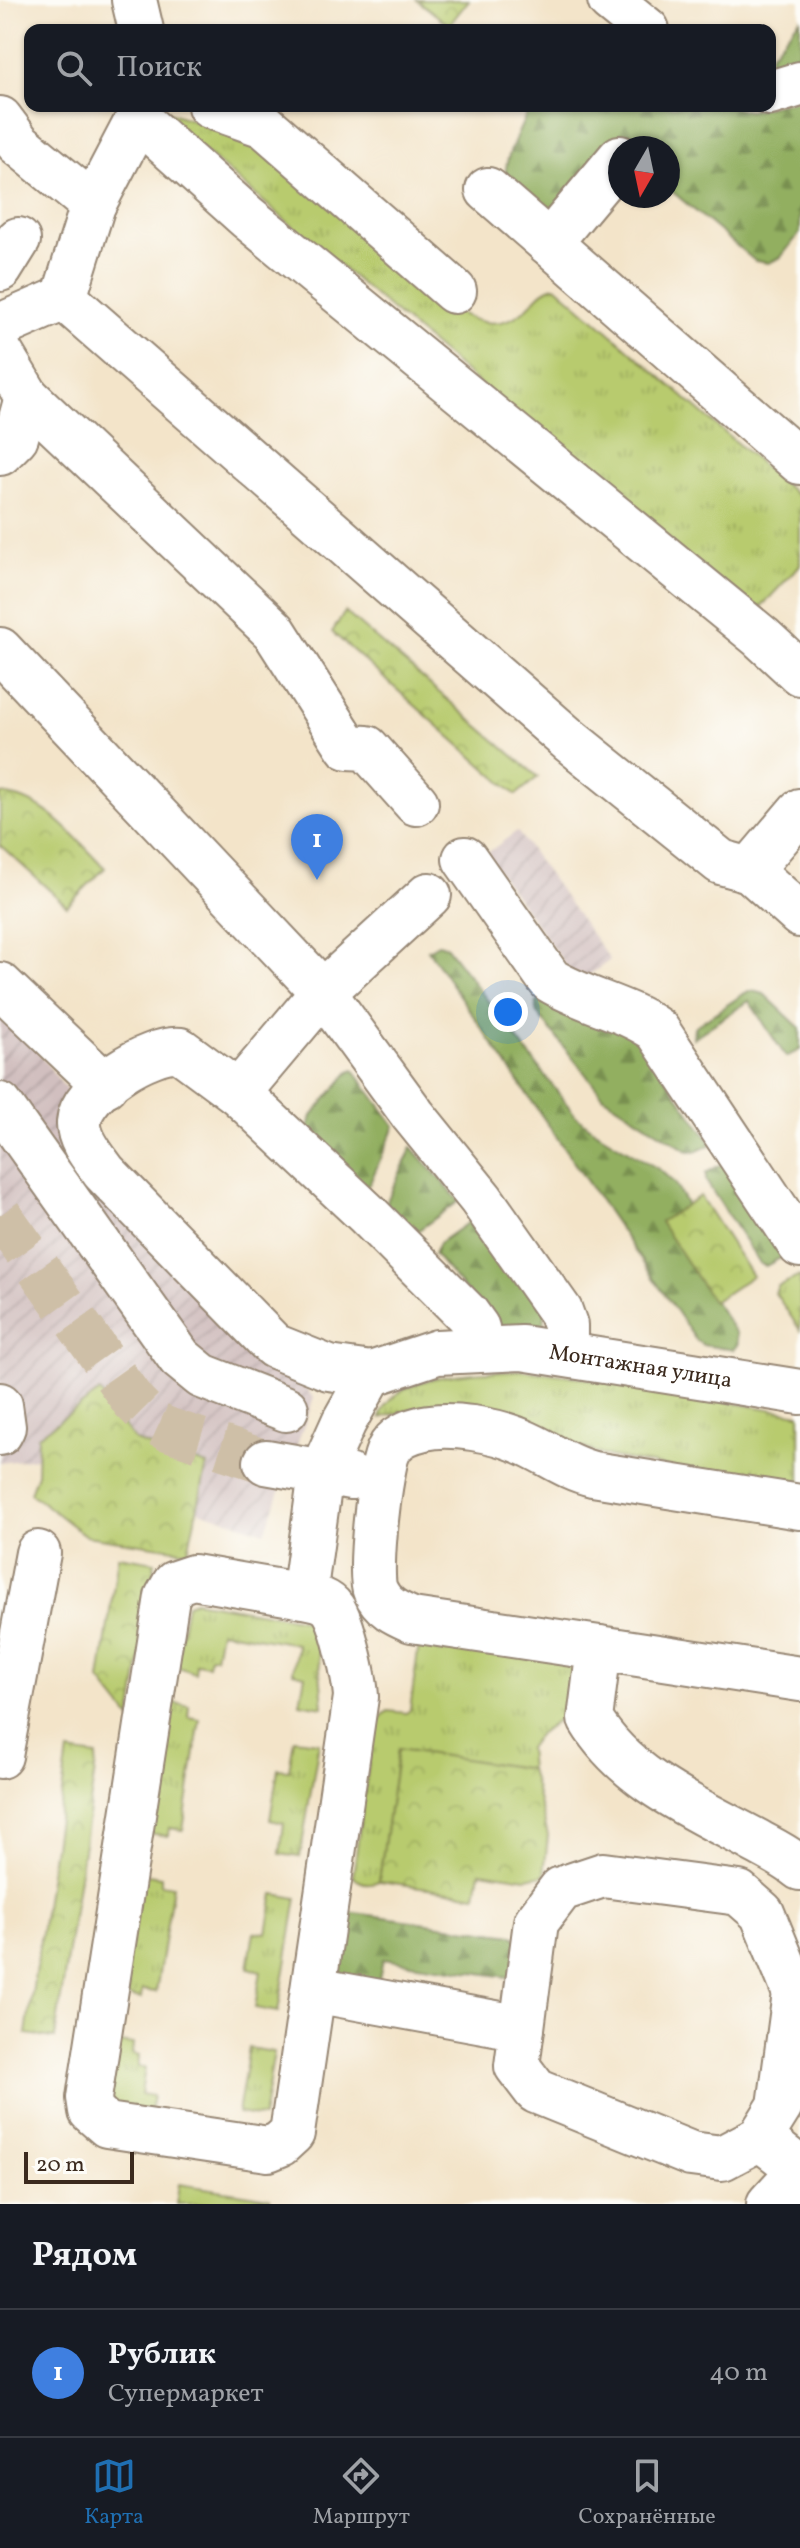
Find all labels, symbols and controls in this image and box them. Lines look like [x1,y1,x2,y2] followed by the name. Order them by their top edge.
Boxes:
[24,24,776,112] search box
[52,46,96,90] icon: search
[116,47,202,89] text: Поиск
[608,136,680,208] north arrow
[291,814,343,880] pin: 1
[488,992,528,1032] your location
[547,1337,735,1397] street label: Монтажная улица
[24,2148,134,2184] scale bar
[36,2150,85,2181] text: 20 m
[32,2233,137,2280] text: Рядом
[108,2334,216,2376] text: Рублик
[53,2355,63,2391] text: 1
[709,2355,768,2391] text: 40 m
[108,2376,264,2412] text: Супермаркет
[84,2454,144,2533] tab: Карта
[313,2454,410,2533] tab: Маршрут
[578,2454,716,2533] tab: Сохранённые

